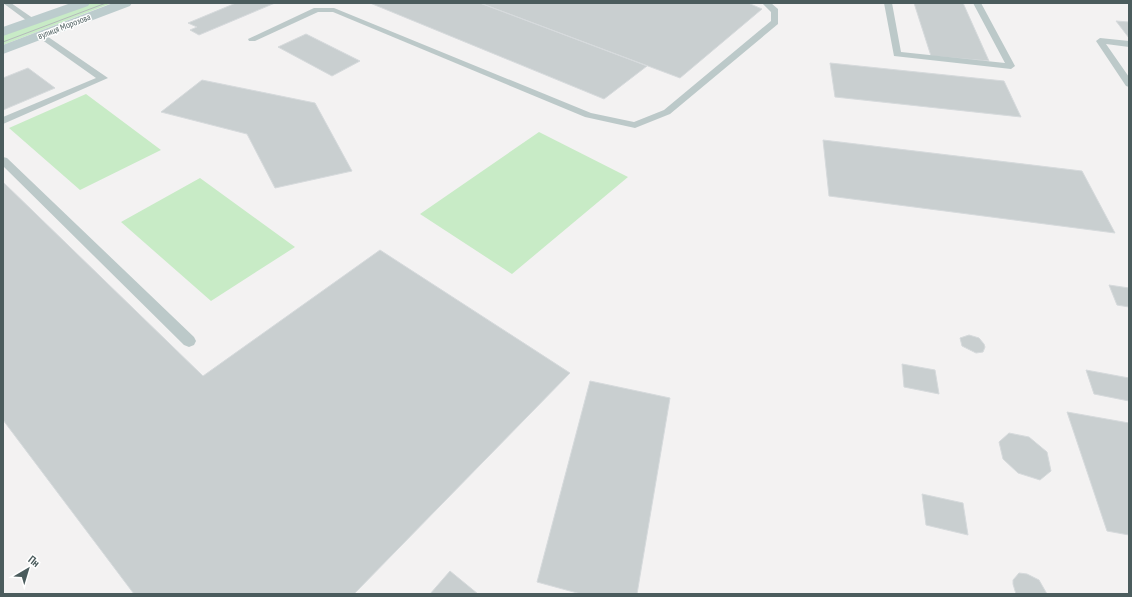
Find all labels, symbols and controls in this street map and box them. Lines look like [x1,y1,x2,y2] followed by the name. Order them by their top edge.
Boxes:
[36,11,92,41] street label: вулиця Морозова
[8,549,48,589] north arrow
[26,552,43,570] text: Пн

